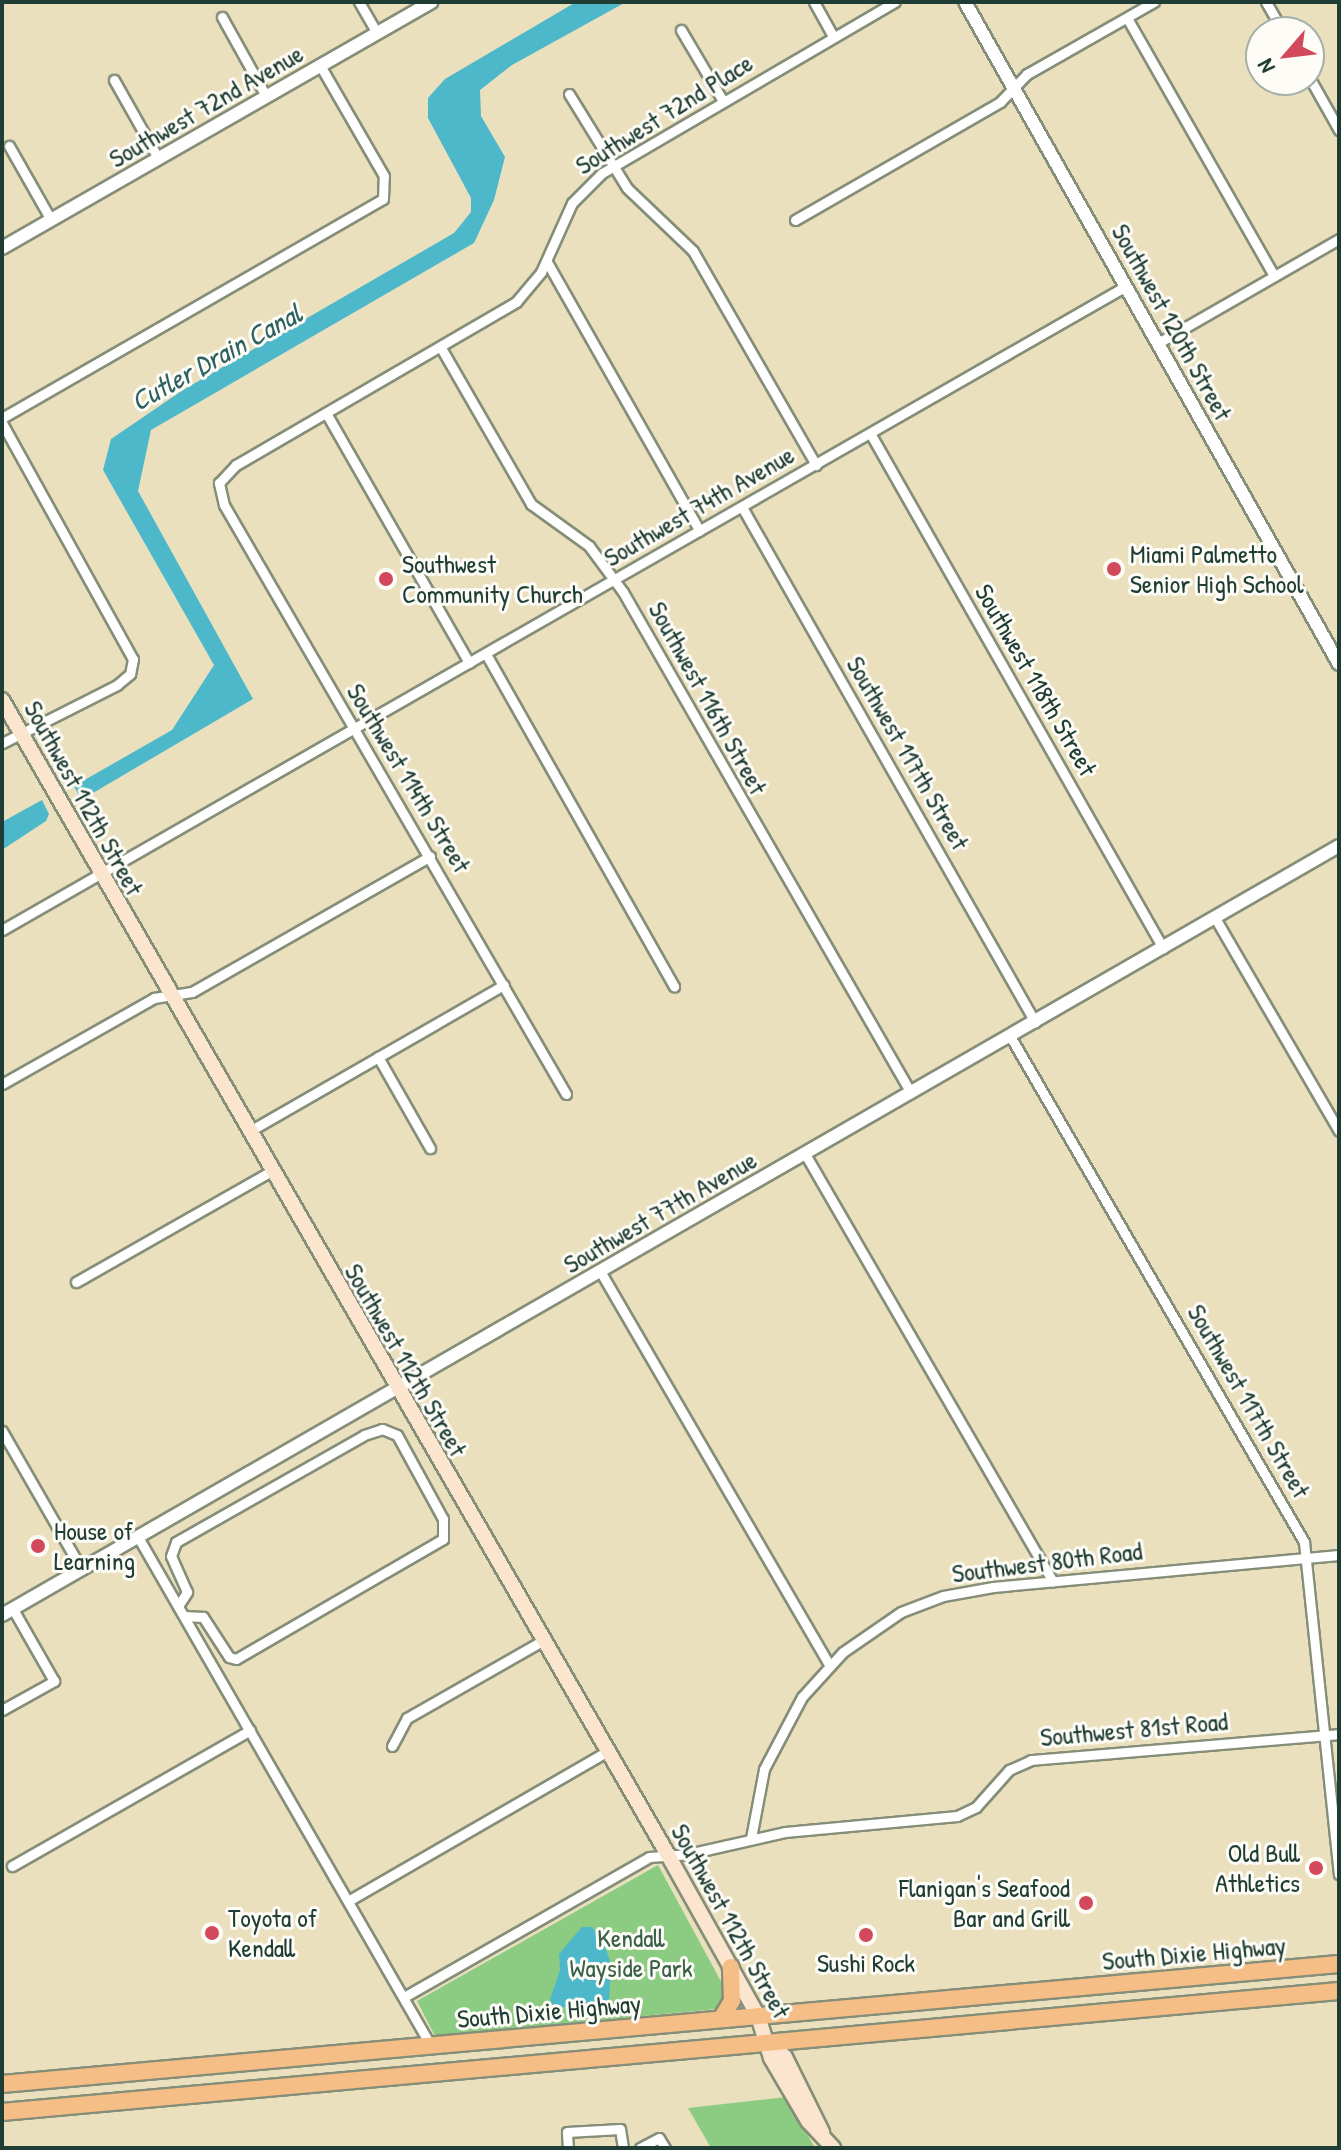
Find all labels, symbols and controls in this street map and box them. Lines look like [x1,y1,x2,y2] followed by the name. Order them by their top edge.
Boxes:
[1245,16,1325,96] north arrow
[103,38,309,174] street label: Southwest 72nd Avenue
[570,47,758,181] street label: Southwest 72nd Place
[1250,54,1282,79] text: N
[1105,218,1239,426] street label: Southwest 120th Street
[125,296,307,418] water label: Cutler Drain Canal
[598,439,800,573] street label: Southwest 74th Avenue
[1130,538,1304,600] place label: Miami Palmetto Senior High School
[402,548,583,610] place label: Southwest Community Church
[1105,560,1123,578] marker: Miami Palmetto Senior High School
[377,570,395,588] marker: Southwest Community Church
[968,578,1104,782] street label: Southwest 118th Street
[642,596,774,800] street label: Southwest 116th Street
[840,651,976,855] street label: Southwest 117th Street
[340,678,478,878] street label: Southwest 114th Street
[18,695,150,901] street label: Southwest 112th Street
[558,1144,762,1280] street label: Southwest 77th Avenue
[338,1258,474,1462] street label: Southwest 112th Street
[1181,1299,1317,1503] street label: Southwest 117th Street
[54,1515,135,1576] place label: House of Learning
[950,1535,1144,1589] street label: Southwest 80th Road
[29,1537,47,1555] marker: House of Learning
[1039,1705,1229,1753] street label: Southwest 81st Road
[665,1818,797,2024] street label: Southwest 112th Street
[1215,1837,1300,1898] place label: Old Bull Athletics
[1307,1859,1325,1877] marker: Old Bull Athletics
[899,1872,1070,1934] place label: Flanigan's Seafood Bar and Grill
[1077,1894,1095,1912] marker: Flanigan's Seafood Bar and Grill
[228,1902,317,1964] place label: Toyota of Kendall
[569,1922,693,1984] park label: Kendall Wayside Park
[203,1924,221,1942] marker: Toyota of Kendall
[857,1926,875,1944] marker: Sushi Rock
[1101,1929,1287,1977] street label: South Dixie Highway
[817,1947,915,1979] place label: Sushi Rock
[456,1987,642,2035] street label: South Dixie Highway

